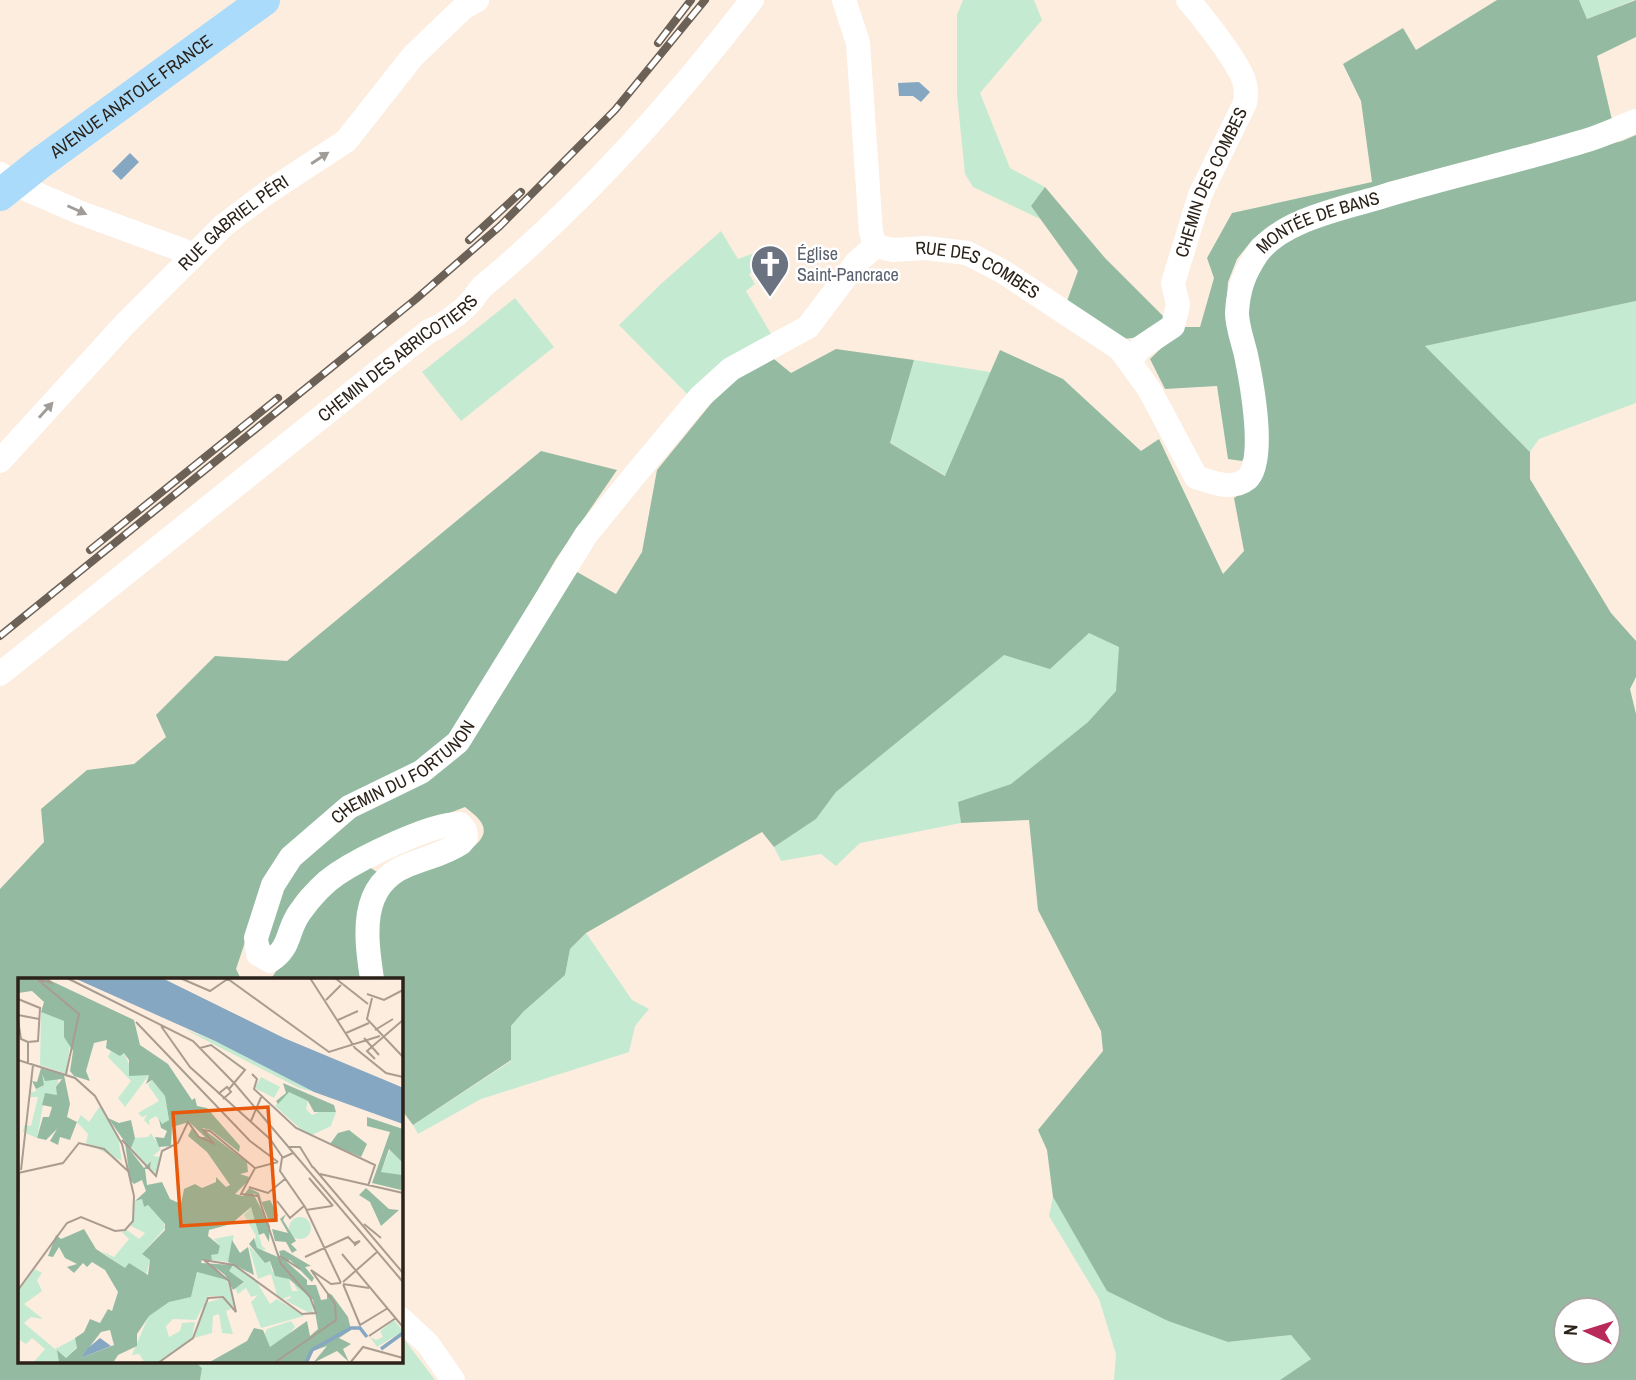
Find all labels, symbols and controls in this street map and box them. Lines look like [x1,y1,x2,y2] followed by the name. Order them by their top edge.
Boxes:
[44,29,217,164] street label: AVENUE ANATOLE FRANCE
[1169,103,1253,260] street label: CHEMIN DES COMBES
[310,151,330,164] one-way arrow
[172,169,293,276] street label: RUE GABRIEL PÉRI
[1250,185,1382,259] street label: MONTÉE DE BANS
[66,205,87,216] one-way arrow
[915,235,1045,305] street label: RUE DES COMBES
[797,241,899,287] place label: Église Saint-Pancrace
[749,243,791,298] church icon: Église Saint-Pancrace
[312,289,483,427] street label: CHEMIN DES ABRICOTIERS
[38,402,53,419] one-way arrow
[325,716,480,829] street label: CHEMIN DU FORTUNON
[18,978,402,1362] inset map
[1552,1296,1622,1366] north arrow
[1557,1323,1583,1336] text: N

